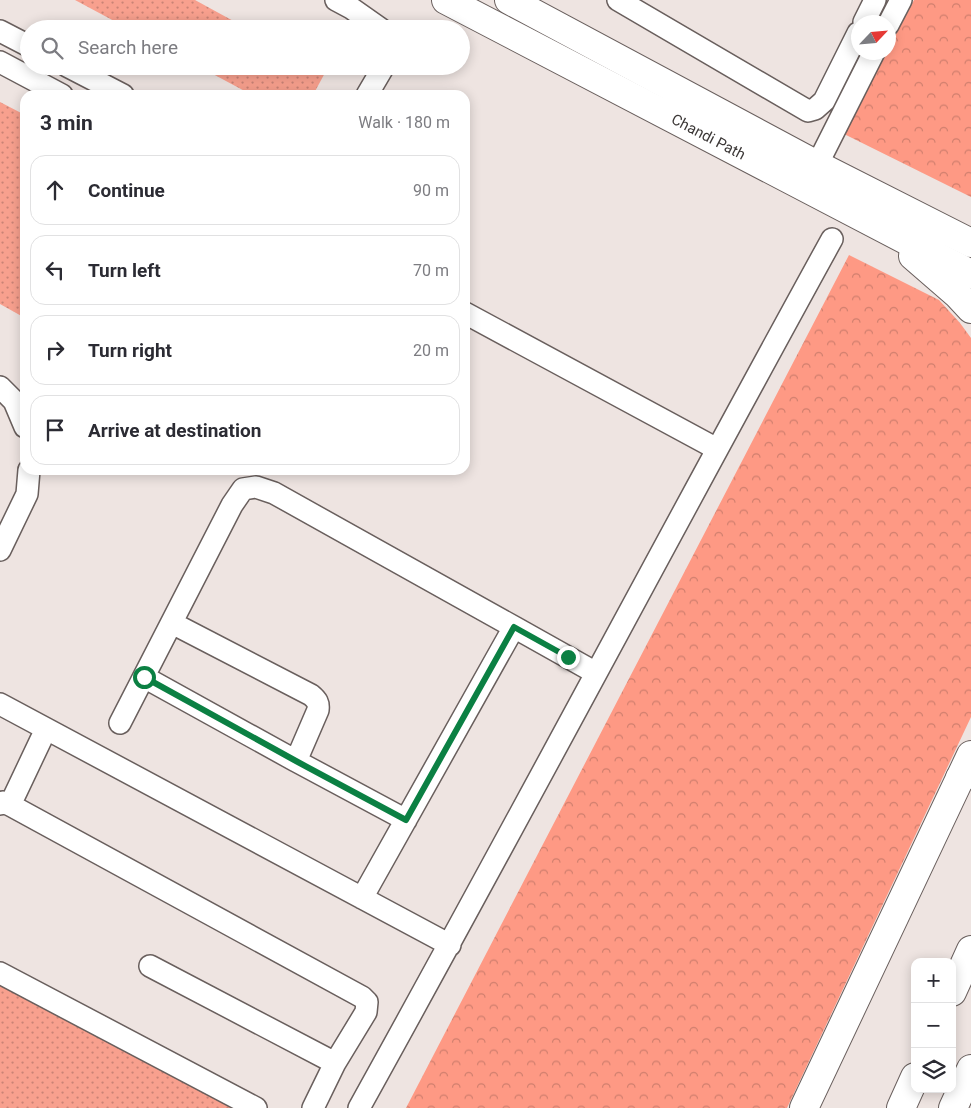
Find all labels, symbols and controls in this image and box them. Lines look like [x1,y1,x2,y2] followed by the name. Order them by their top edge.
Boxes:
[851,15,896,60] north arrow
[20,20,470,75] search box
[38,34,66,62] icon: search
[78,36,178,59] text: Search here
[668,110,749,164] street label: Chandi Path
[40,111,93,135] text: 3 min
[358,113,450,132] text: Walk · 180 m
[41,176,69,204] icon: ahead
[88,179,165,202] text: Continue
[413,181,449,200] text: 90 m
[41,256,69,284] icon: left
[88,259,161,282] text: Turn left
[413,261,449,280] text: 70 m
[41,336,69,364] icon: right
[88,339,172,362] text: Turn right
[413,341,449,360] text: 20 m
[41,416,69,444] icon: arrive
[88,419,261,442] text: Arrive at destination
[557,646,580,669] route end
[133,666,156,689] route start
[911,958,956,1093] map controls
[911,958,956,1003] button: +
[911,1003,956,1048] button: −
[911,1048,956,1093] button: layers

